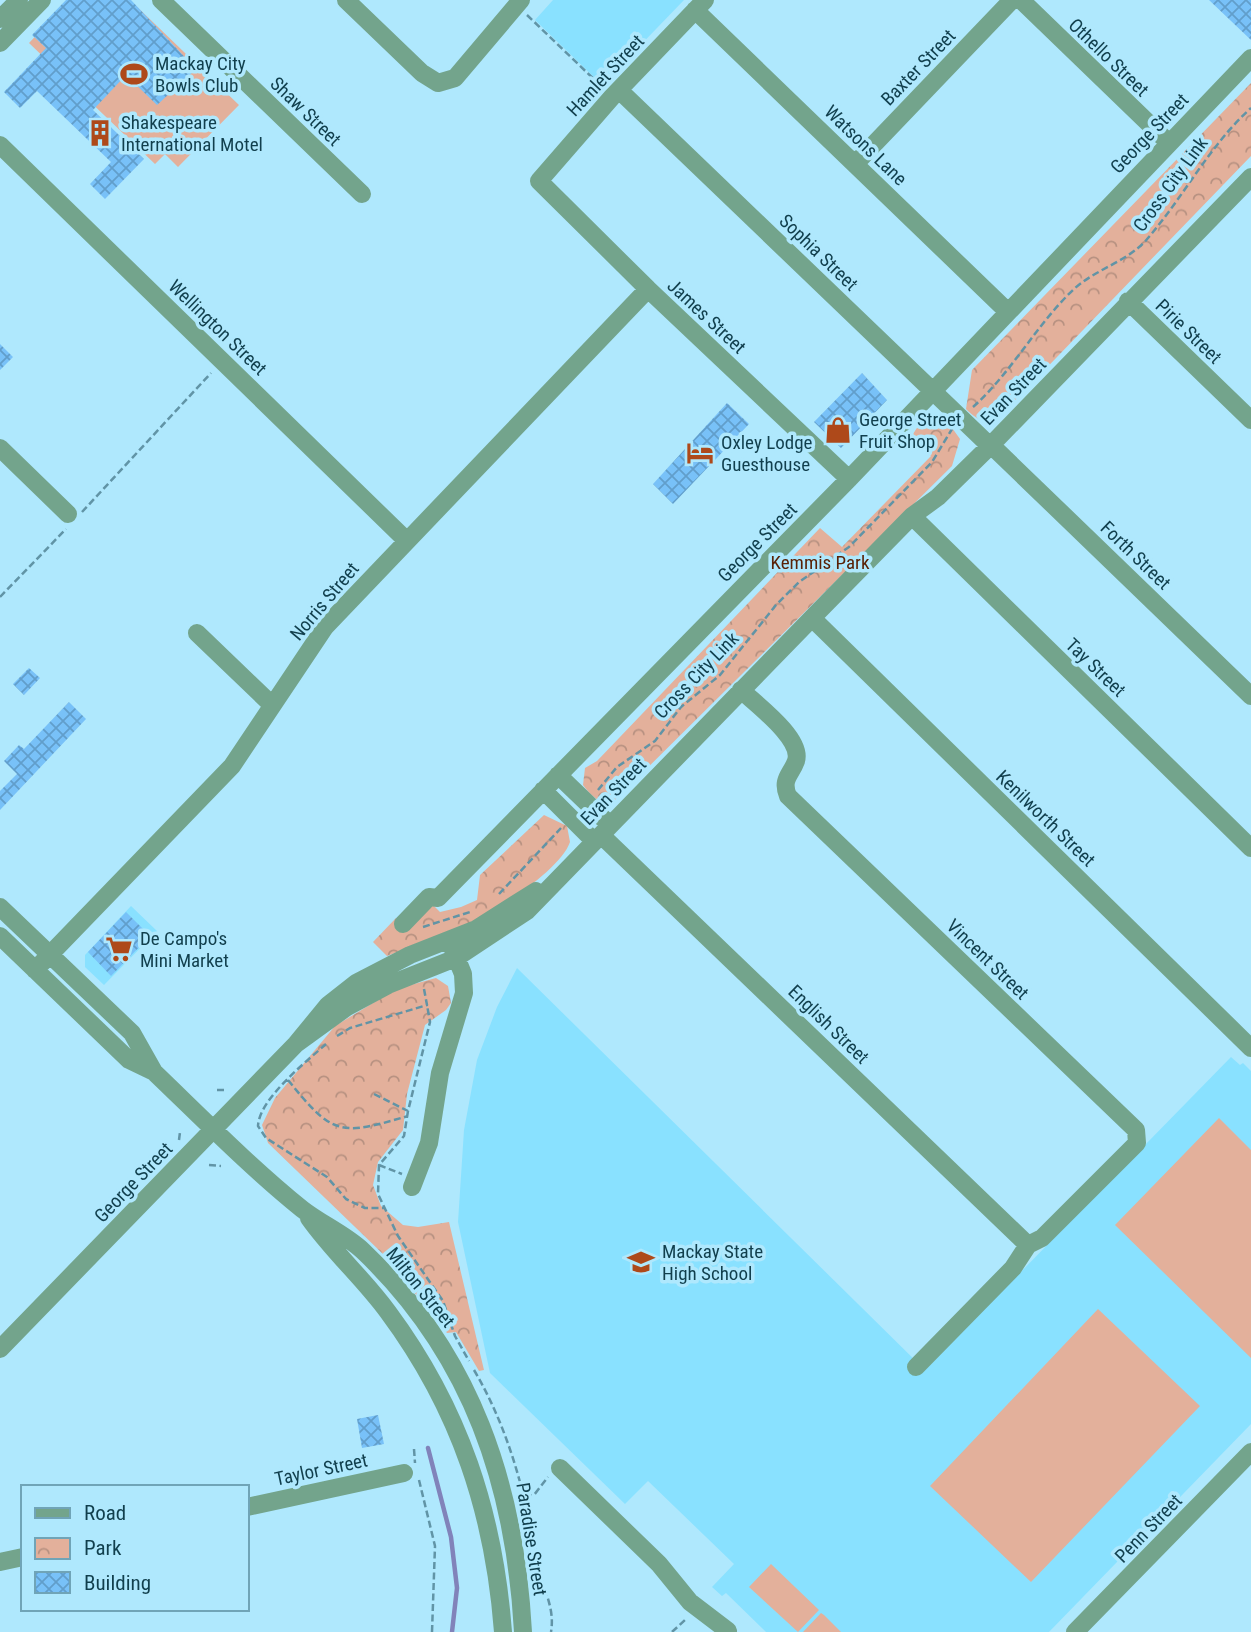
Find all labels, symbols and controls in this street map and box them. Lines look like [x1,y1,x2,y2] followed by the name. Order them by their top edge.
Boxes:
[1064,14,1153,101] street label: Othello Street
[876,24,960,110] street label: Baxter Street
[562,30,649,121] street label: Hamlet Street
[155,52,246,97] place label: Mackay City Bowls Club
[119,59,149,89] sports icon: Mackay City Bowls Club
[266,72,346,151] street label: Shaw Street
[1106,89,1193,178] street label: George Street
[820,100,912,190] street label: Watsons Lane
[121,111,263,156] place label: Shakespeare International Motel
[85,118,115,148] building icon: Shakespeare International Motel
[1128,132,1213,236] street label: Cross City Link
[775,209,863,295] street label: Sophia Street
[663,274,751,359] street label: James Street
[164,275,272,380] street label: Wellington Street
[1151,294,1226,368] street label: Pirie Street
[976,353,1051,430] street label: Evan Street
[859,408,961,453] place label: George Street Fruit Shop
[823,415,853,445] shop icon: George Street Fruit Shop
[721,431,813,476] place label: Oxley Lodge Guesthouse
[685,438,715,468] hotel icon: Oxley Lodge Guesthouse
[713,498,802,587] street label: George Street
[1096,516,1175,594] street label: Forth Street
[771,551,870,574] park label: Kemmis Park
[285,558,364,645] street label: Norris Street
[649,627,744,724] street label: Cross City Link
[1061,633,1130,702] street label: Tay Street
[576,753,651,830] street label: Evan Street
[991,765,1100,871] street label: Kenilworth Street
[942,914,1034,1004] street label: Vincent Street
[140,927,229,972] place label: De Campo's Mini Market
[104,934,134,964] supermarket icon: De Campo's Mini Market
[783,980,874,1069] street label: English Street
[90,1138,177,1227] street label: George Street
[662,1240,763,1285] place label: Mackay State High School
[381,1243,460,1332] street label: Milton Street
[626,1247,656,1277] school or university icon: Mackay State High School
[273,1448,370,1491] street label: Taylor Street
[511,1481,552,1597] street label: Paradise Street
[21,1485,248,1611] legend
[1110,1489,1187,1567] street label: Penn Street
[84,1501,126,1525] text: Road
[84,1536,122,1560] text: Park
[84,1571,151,1595] text: Building

